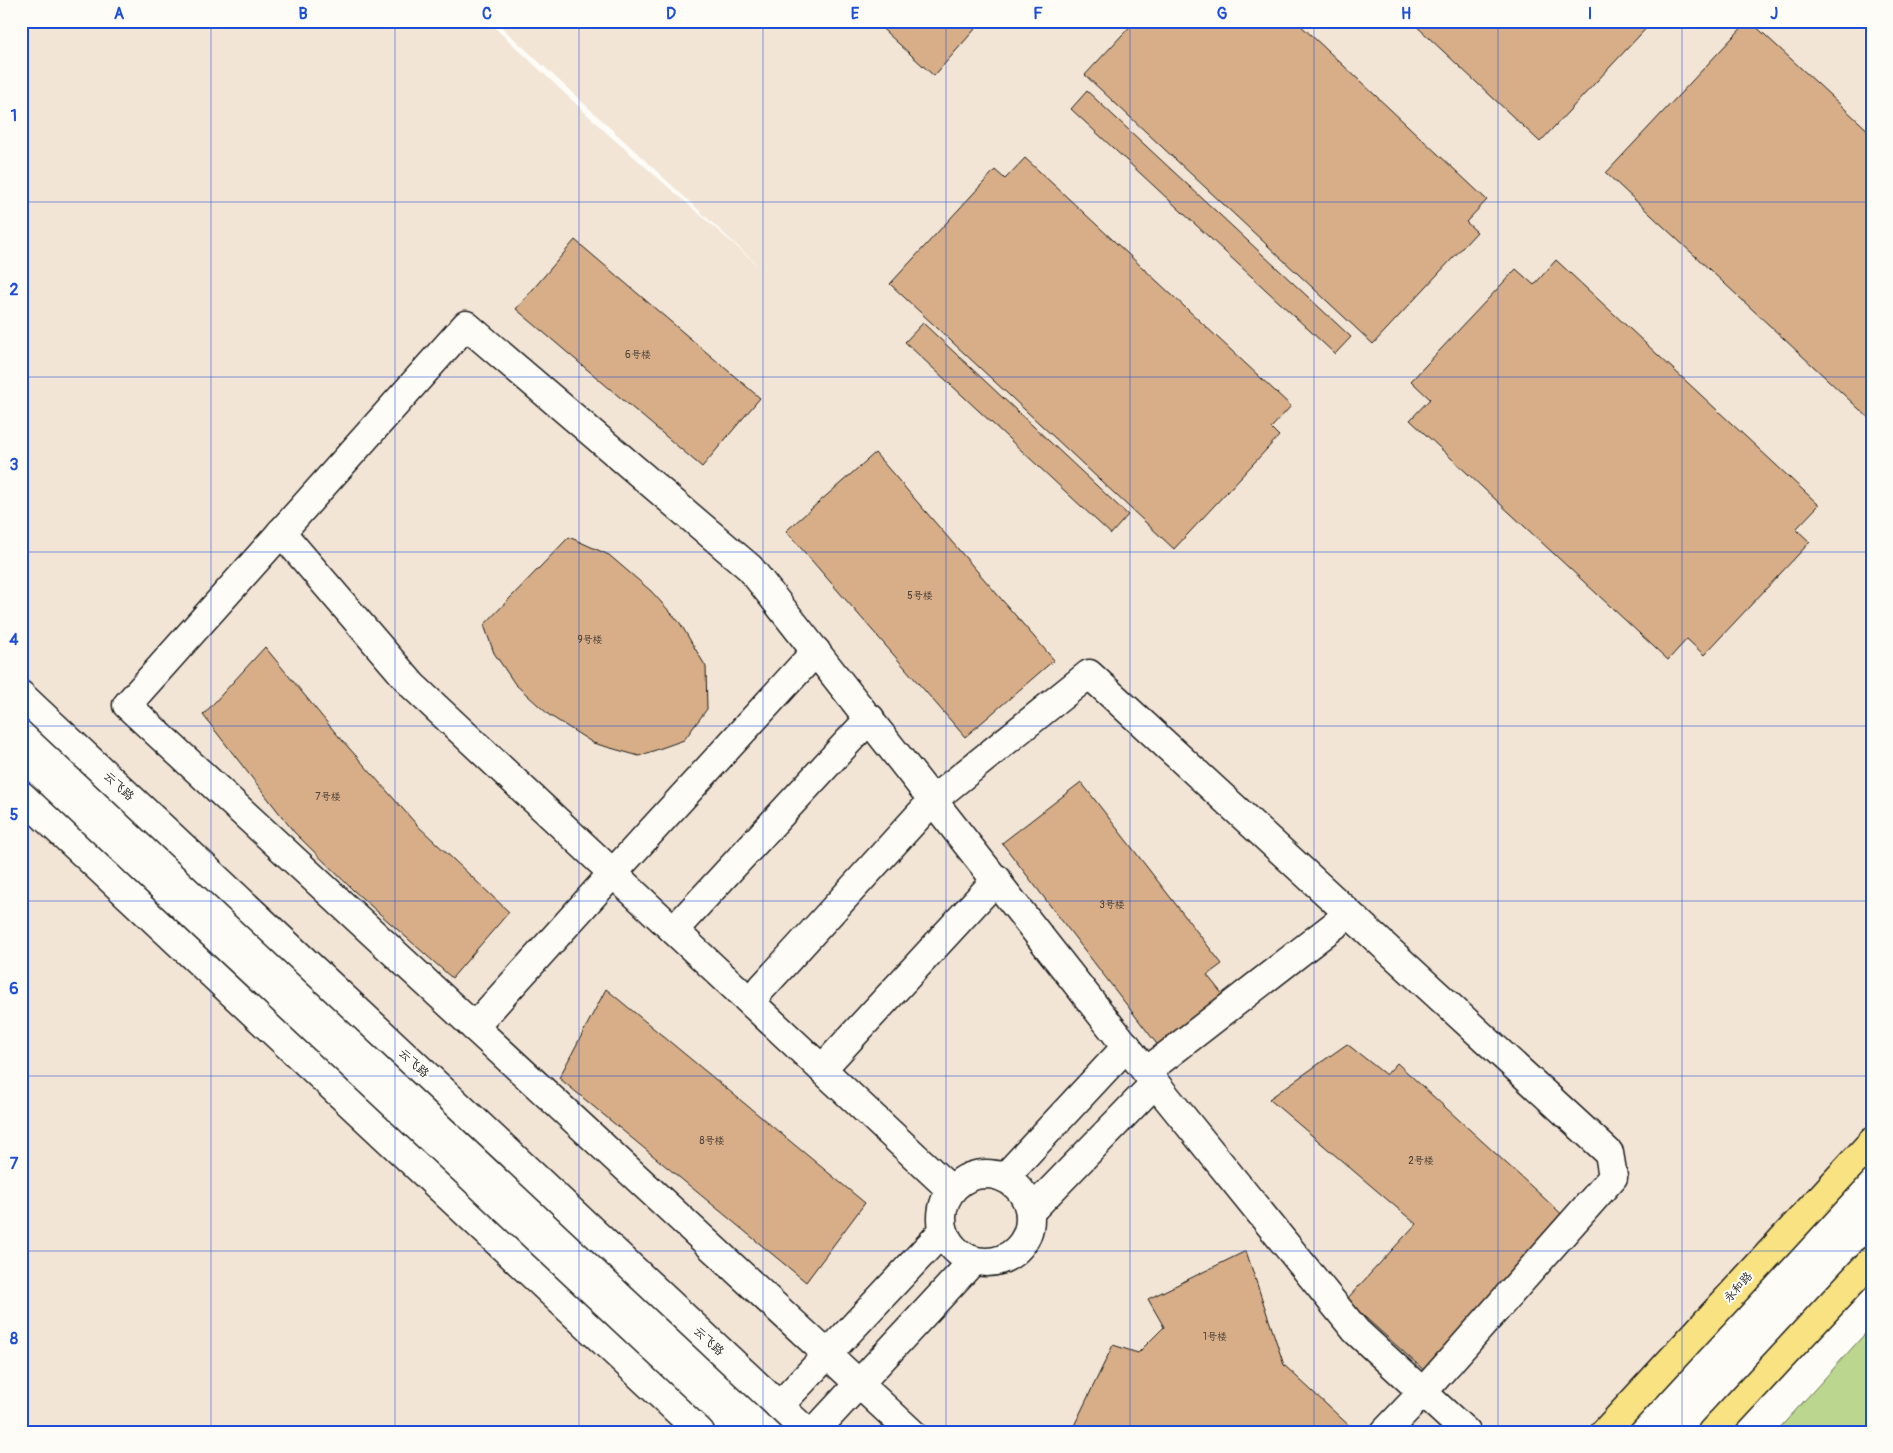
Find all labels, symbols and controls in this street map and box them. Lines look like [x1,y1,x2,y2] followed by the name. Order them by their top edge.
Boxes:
[114,4,125,24] text: A
[298,4,308,24] text: B
[482,4,492,24] text: C
[666,4,676,24] text: D
[851,4,860,24] text: E
[1033,4,1043,24] text: F
[1217,4,1228,24] text: G
[1401,4,1411,24] text: H
[1588,4,1592,24] text: I
[1770,4,1778,24] text: J
[11,106,17,126] text: 1
[10,280,19,300] text: 2
[625,349,651,361] house number: 6号楼
[10,455,19,475] text: 3
[907,590,933,602] house number: 5号楼
[9,630,19,650] text: 4
[577,634,603,646] house number: 9号楼
[100,769,137,804] street label: 云飞路
[315,791,341,803] house number: 7号楼
[10,805,19,825] text: 5
[1099,899,1125,911] house number: 3号楼
[9,979,19,999] text: 6
[395,1046,432,1081] street label: 云飞路
[699,1135,725,1147] house number: 8号楼
[10,1154,19,1174] text: 7
[1408,1155,1434,1167] house number: 2号楼
[1721,1269,1756,1306] street label: 永和路
[690,1324,727,1359] street label: 云飞路
[10,1329,18,1349] text: 8
[1203,1331,1227,1343] house number: 1号楼

